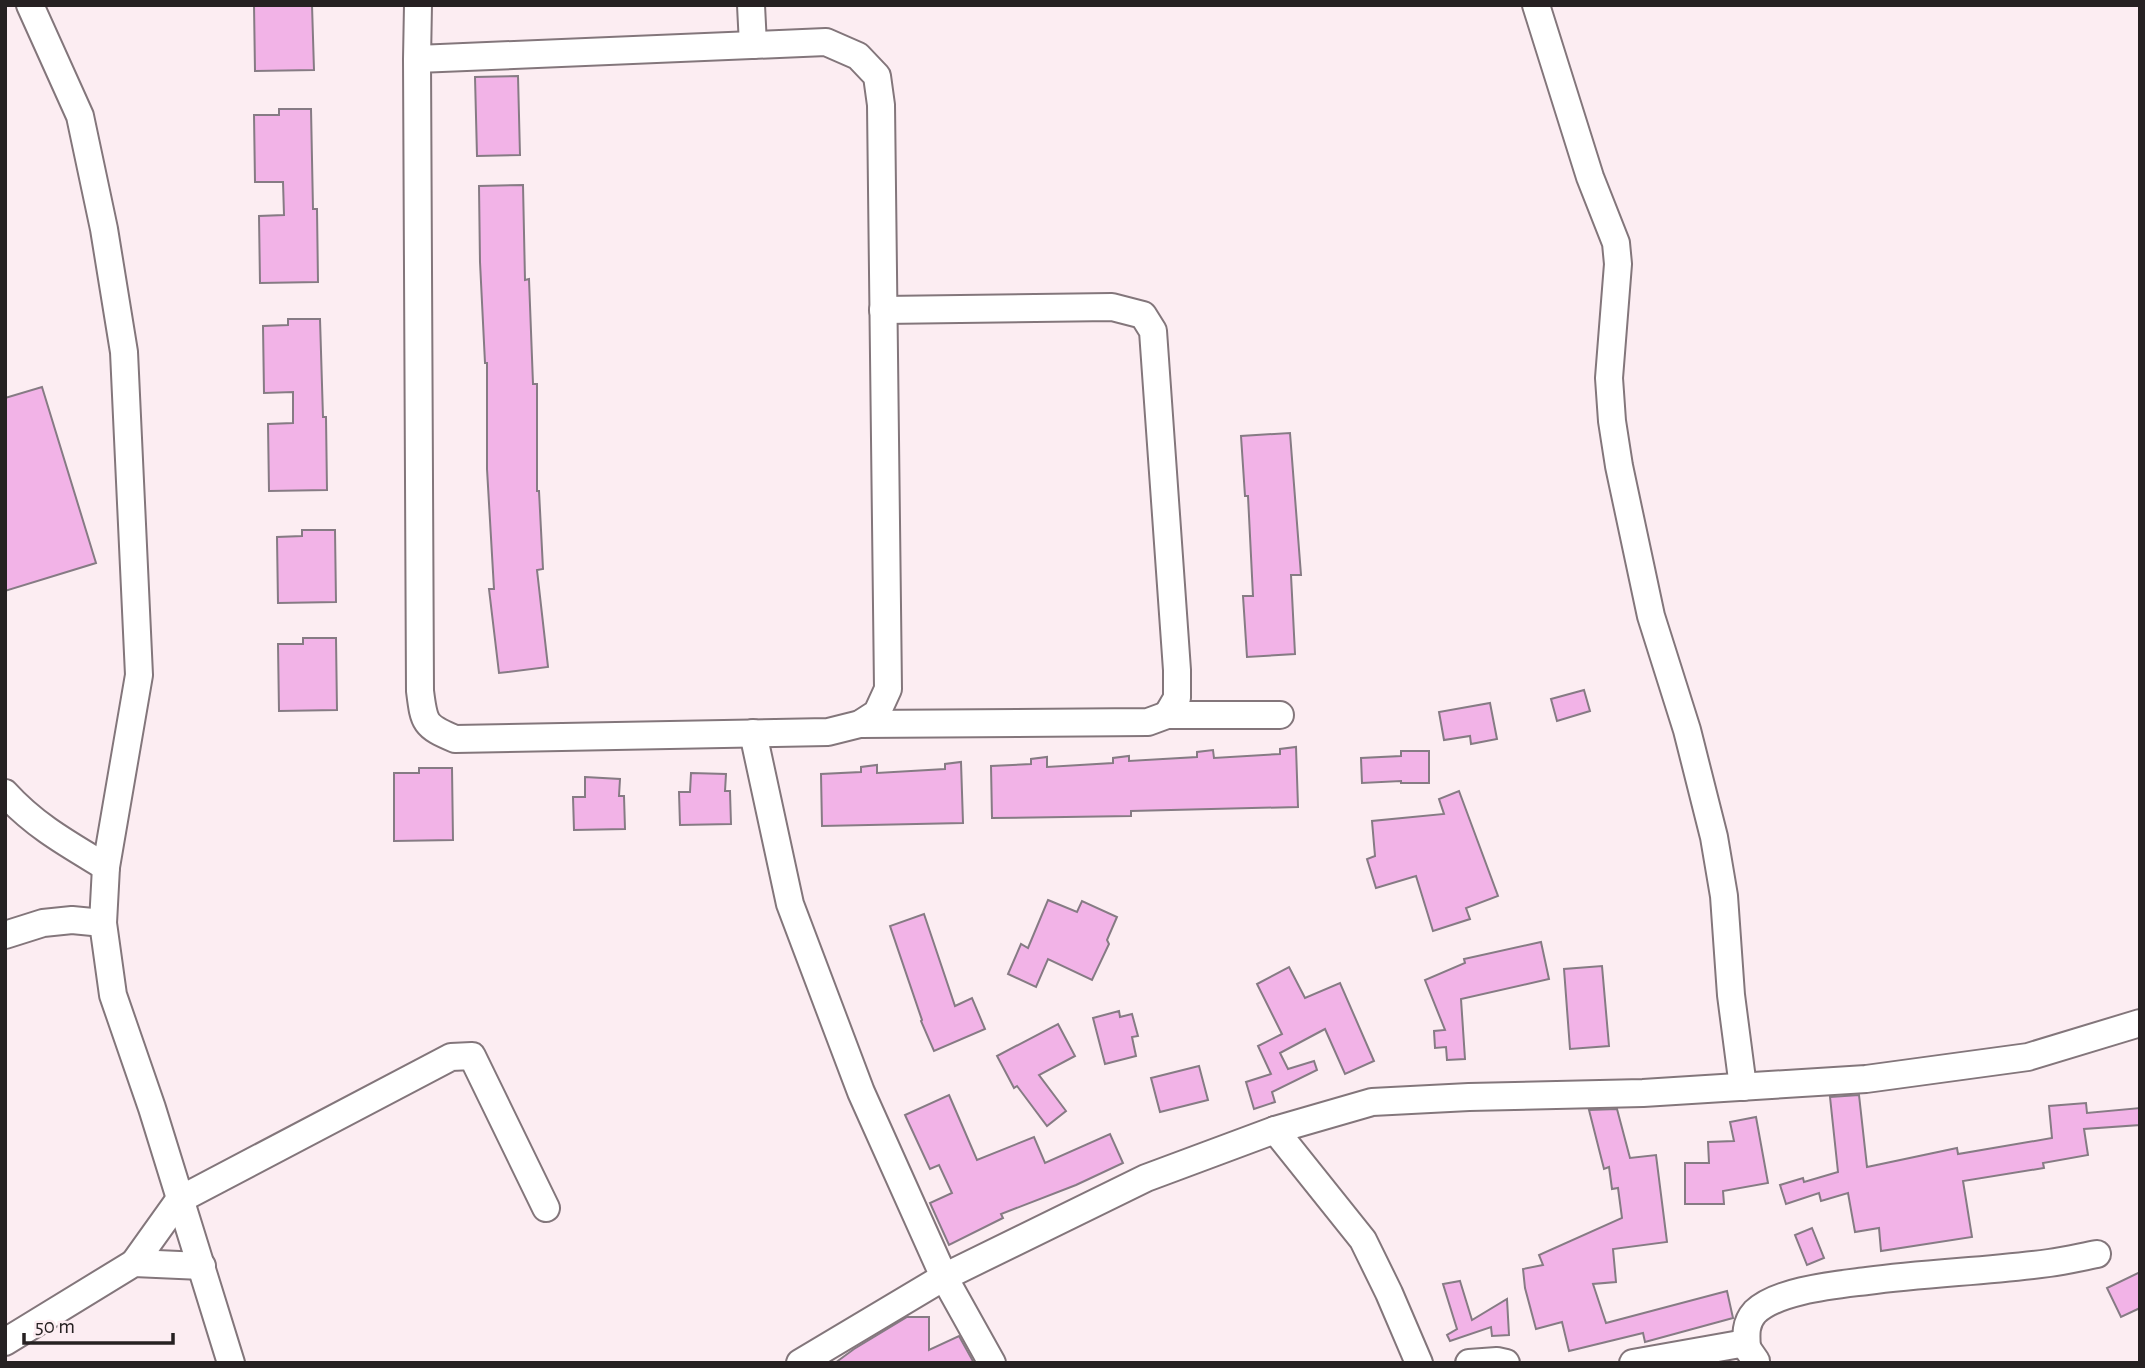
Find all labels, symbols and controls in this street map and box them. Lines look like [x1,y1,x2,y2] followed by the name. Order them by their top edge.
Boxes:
[24,1302,173,1346] scale bar
[35,1316,75,1337] text: 50 m

